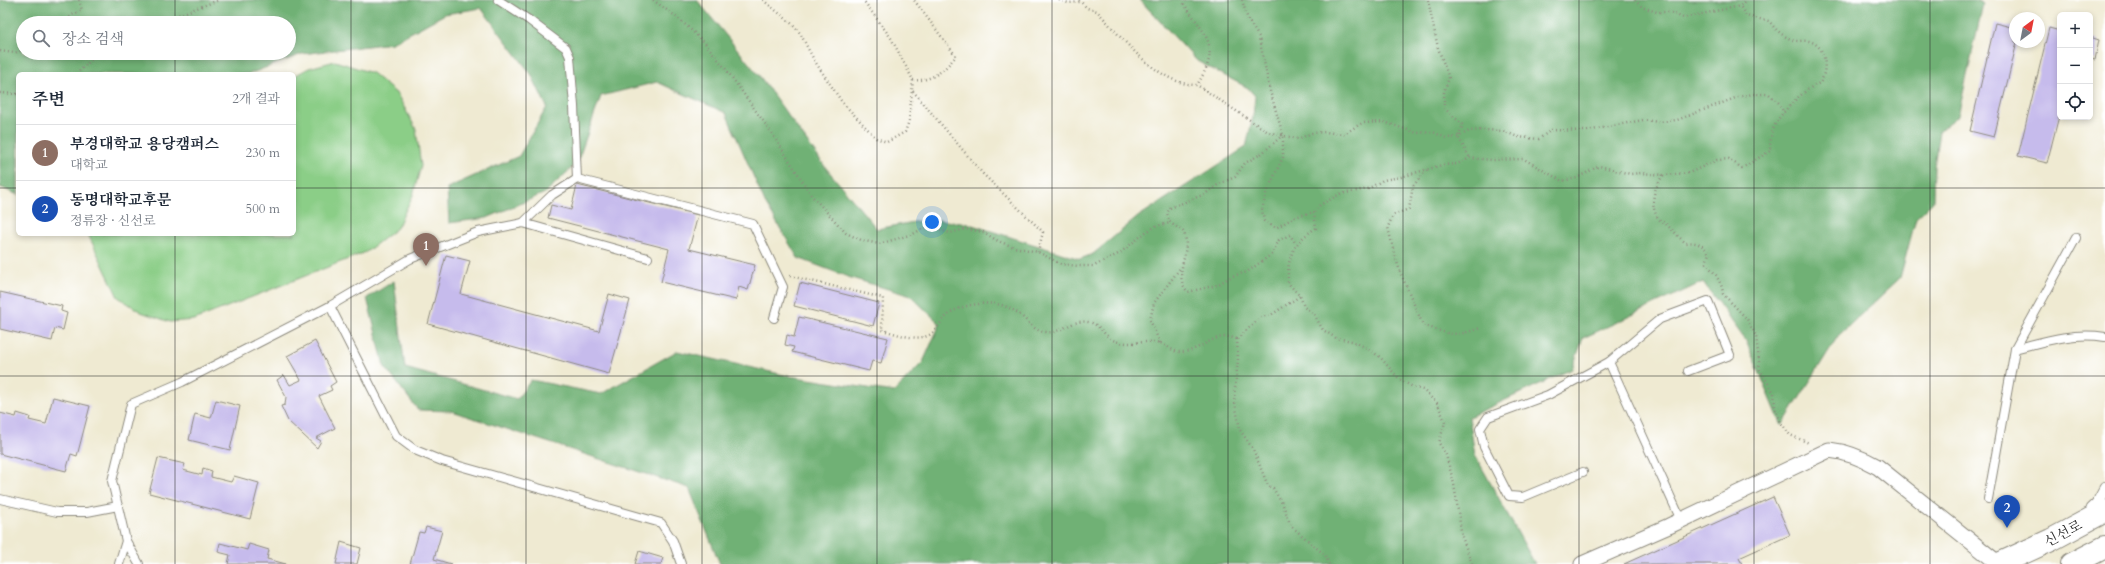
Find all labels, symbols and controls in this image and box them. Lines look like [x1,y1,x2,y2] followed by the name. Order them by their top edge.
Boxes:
[2009,12,2045,48] north arrow
[2057,12,2093,120] map controls
[2057,12,2093,48] button: +
[16,16,296,60] search box
[30,27,52,49] icon: search
[62,29,124,49] text: 장소 검색
[2057,48,2093,84] button: −
[2057,84,2093,120] button: locate
[32,88,65,111] text: 주변
[232,90,280,108] text: 2개 결과
[70,134,219,154] text: 부경대학교 용당캠퍼스
[42,144,48,162] text: 1
[246,144,280,162] text: 230 m
[70,156,108,174] text: 대학교
[70,190,171,210] text: 동명대학교후문
[42,200,48,218] text: 2
[246,200,280,218] text: 500 m
[70,212,156,230] text: 정류장 · 신선로
[922,212,942,232] your location
[413,233,439,266] pin: 1
[1994,495,2020,528] pin: 2
[2041,515,2086,551] street label: 신선로

